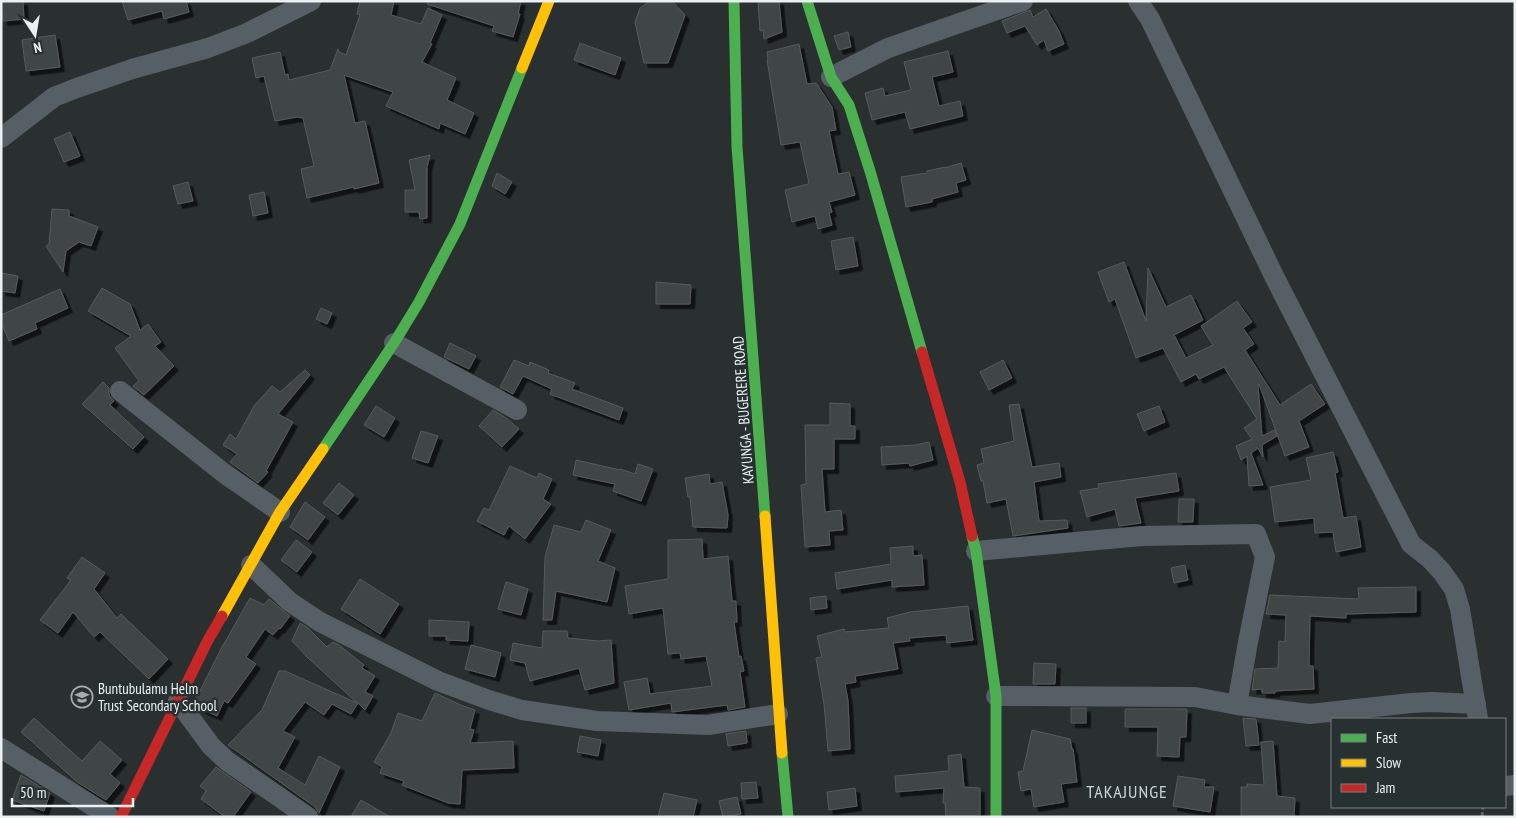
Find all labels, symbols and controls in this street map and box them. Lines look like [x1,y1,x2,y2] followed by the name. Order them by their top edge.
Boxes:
[10,10,60,60] north arrow
[32,38,43,57] text: N
[728,335,758,485] street label: KAYUNGA - BUGERERE ROAD
[98,679,217,715] place label: Buntubulamu Helm Trust Secondary School
[70,685,94,709] school or university icon: Buntubulamu Helm Trust Secondary School
[1331,718,1506,808] legend
[1376,728,1397,747] text: Fast
[1376,753,1401,772] text: Slow
[12,776,134,808] scale bar
[1375,778,1395,797] text: Jam
[1086,780,1168,803] district label: TAKAJUNGE
[20,783,46,802] text: 50 m

